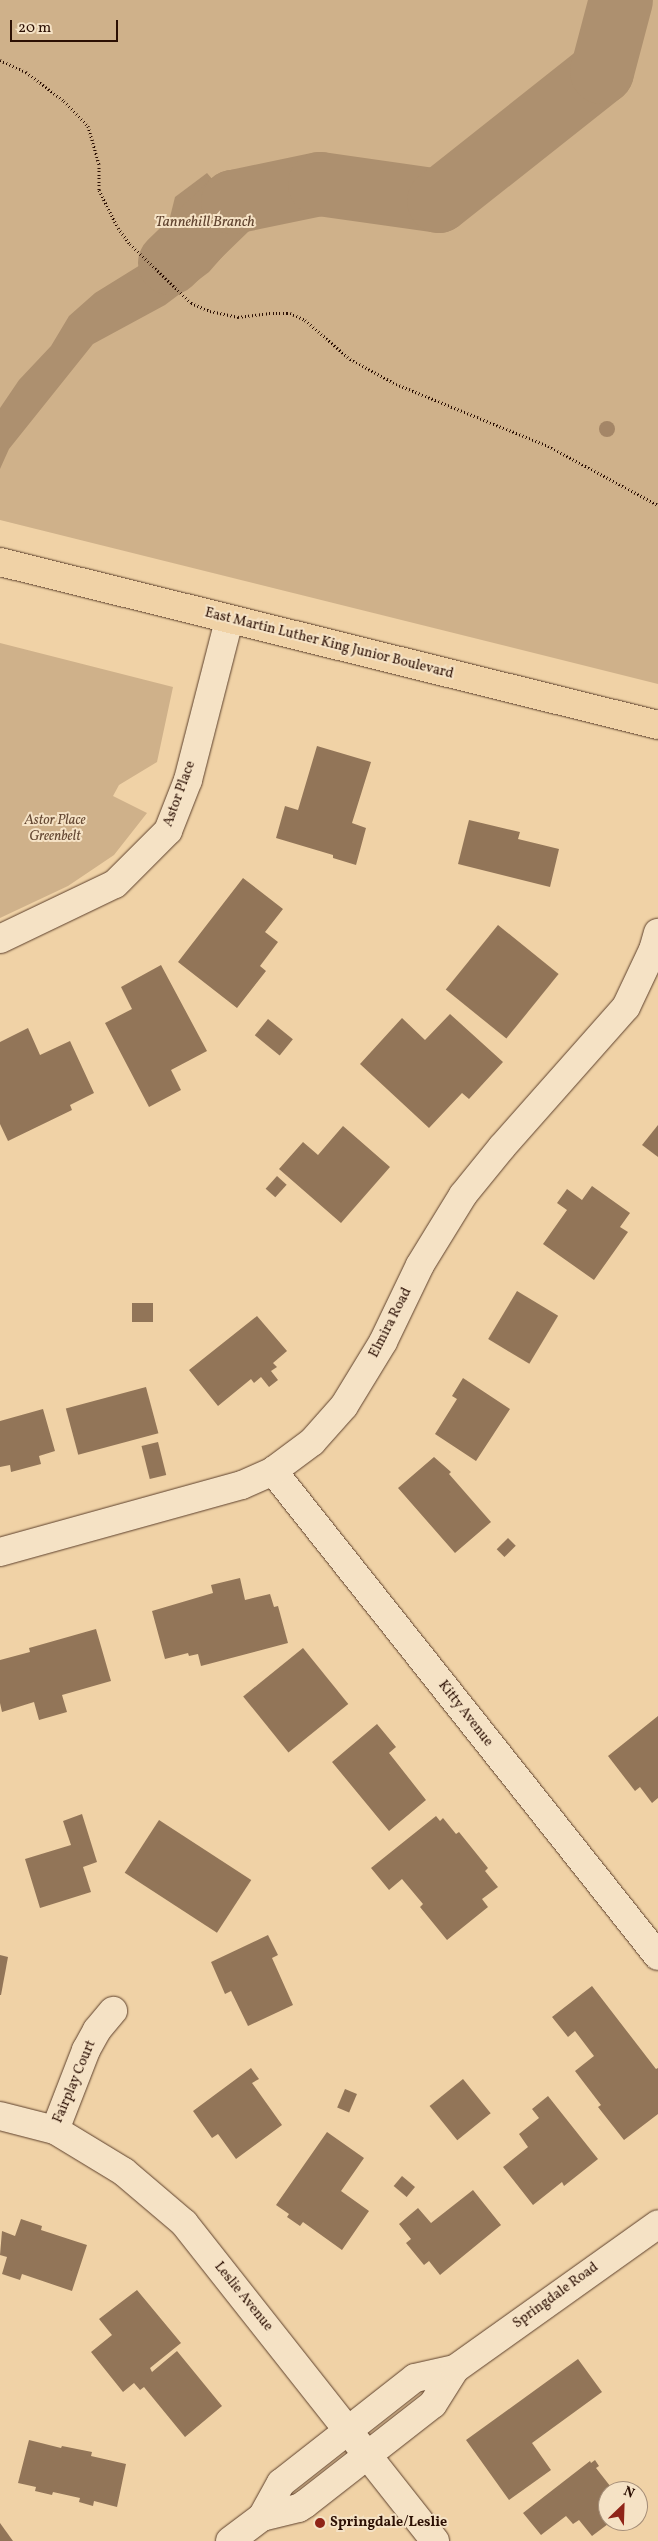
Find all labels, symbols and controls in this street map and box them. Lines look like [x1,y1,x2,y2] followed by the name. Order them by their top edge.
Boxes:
[12,10,120,42] scale bar
[18,18,51,39] text: 20 m
[155,214,255,232] water label: Tannehill Branch
[203,605,455,683] street label: East Martin Luther King Junior Boulevard
[160,759,200,829] street label: Astor Place
[24,813,86,846] park label: Astor Place Greenbelt
[366,1285,416,1361] street label: Elmira Road
[434,1677,496,1751] street label: Kitty Avenue
[50,2038,100,2126] street label: Fairplay Court
[210,2259,276,2335] street label: Leslie Avenue
[510,2259,602,2333] street label: Springdale Road
[598,2481,648,2531] north arrow
[620,2482,637,2503] text: N
[330,2515,447,2531] place label: Springdale/Leslie
[314,2517,326,2529] marker: Springdale/Leslie

